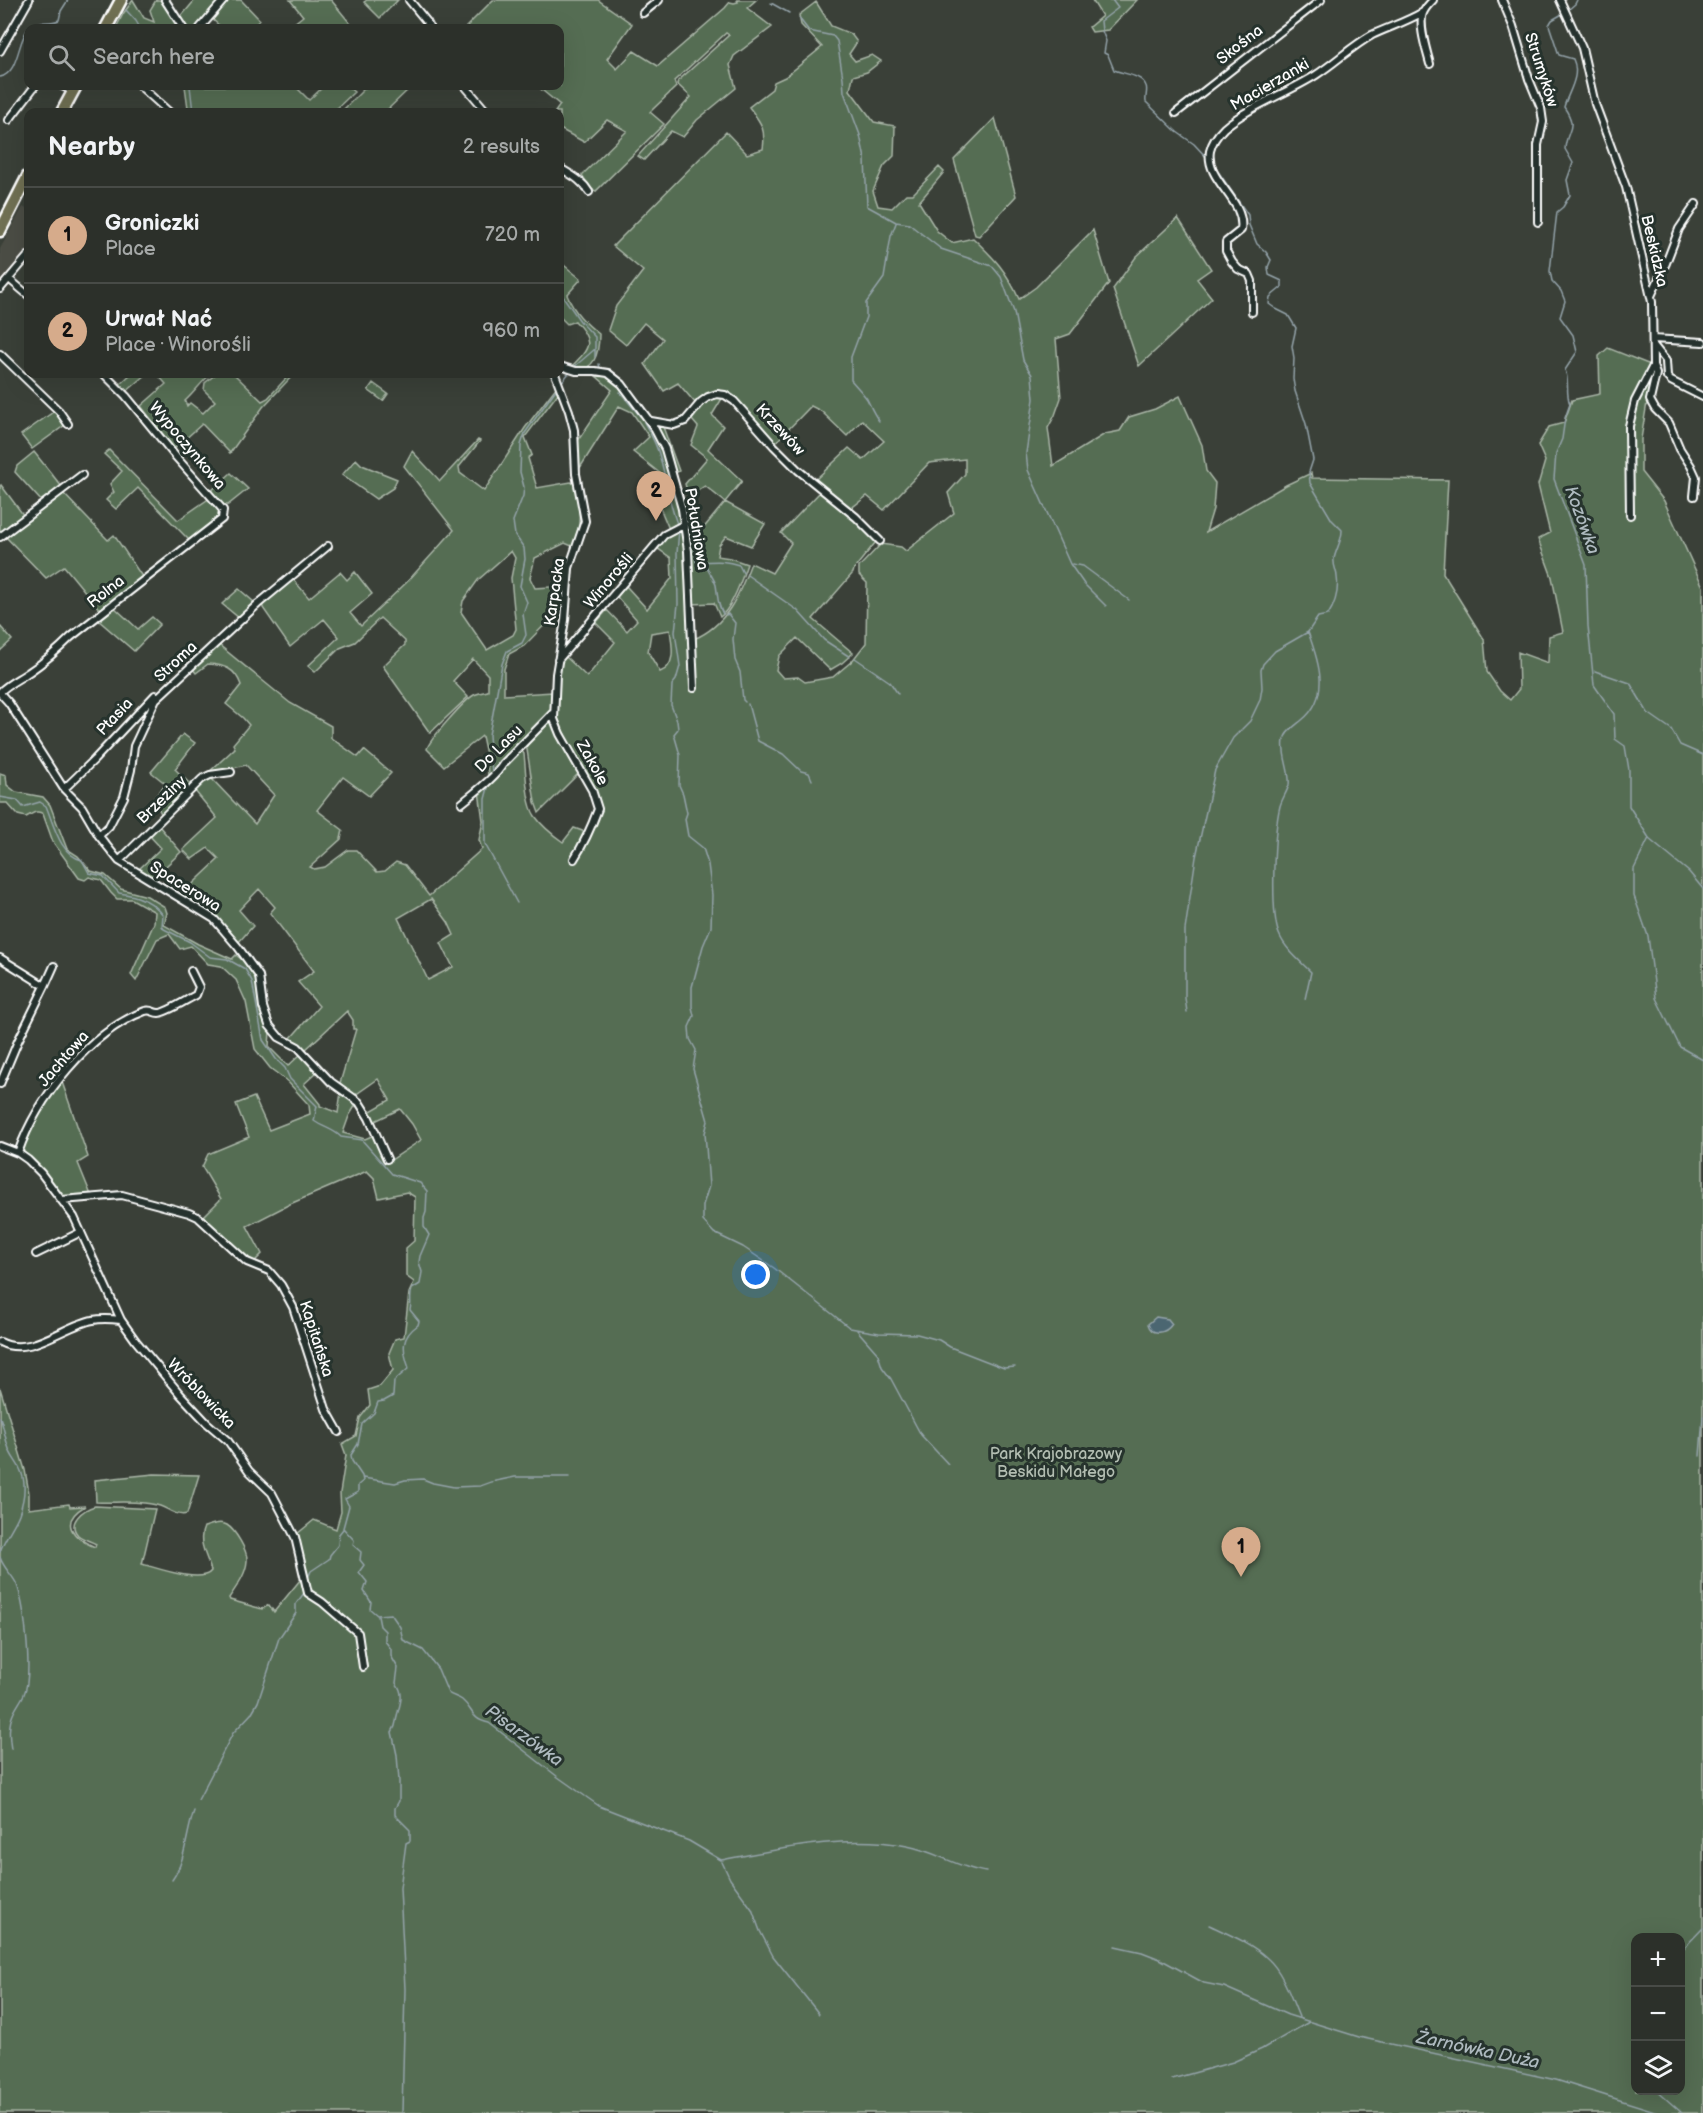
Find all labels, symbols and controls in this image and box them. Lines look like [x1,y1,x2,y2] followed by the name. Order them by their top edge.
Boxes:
[1213,21,1267,69] street label: Skośna
[24,24,564,90] search box
[1520,30,1562,110] street label: Strumyków
[45,41,78,74] icon: search
[93,44,215,71] text: Search here
[1227,55,1313,115] street label: Macierzanki
[48,132,135,163] text: Nearby
[463,135,540,159] text: 2 results
[105,210,199,237] text: Groniczki
[1636,213,1672,289] street label: Beskidzka
[63,223,72,247] text: 1
[485,223,540,247] text: 720 m
[105,237,156,261] text: Place
[105,306,212,333] text: Urwał Nać
[62,319,73,343] text: 2
[483,319,540,343] text: 960 m
[105,333,251,357] text: Place · Winorośli
[145,398,229,494] street label: Wypoczynkowa
[751,400,809,460] street label: Krzewów
[636,472,676,521] pin: 2
[1560,483,1604,557] water label: Kozówka
[680,487,712,571] street label: Południowa
[580,549,638,613] street label: Winorośli
[541,557,569,627] street label: Karpacka
[84,572,128,612] street label: Rolna
[151,638,201,686] street label: Stroma
[93,694,137,740] street label: Ptasia
[471,721,527,777] street label: Do Lasu
[571,736,612,789] street label: Zakole
[133,771,191,828] street label: Brzeziny
[146,858,224,916] street label: Spacerowa
[35,1027,93,1091] street label: Jachtowa
[741,1260,770,1289] your location
[295,1299,337,1379] street label: Kapitańska
[163,1355,239,1433] street label: Wróblowicka
[990,1445,1123,1482] park label: Park Krajobrazowy Beskidu Małego
[1222,1528,1260,1577] pin: 1
[481,1701,567,1771] water label: Pisarzówka
[1631,1933,1685,2095] map controls
[1631,1933,1685,1987] button: +
[1631,1987,1685,2041] button: −
[1414,2026,1542,2073] water label: Żarnówka Duża
[1631,2041,1685,2095] button: layers

